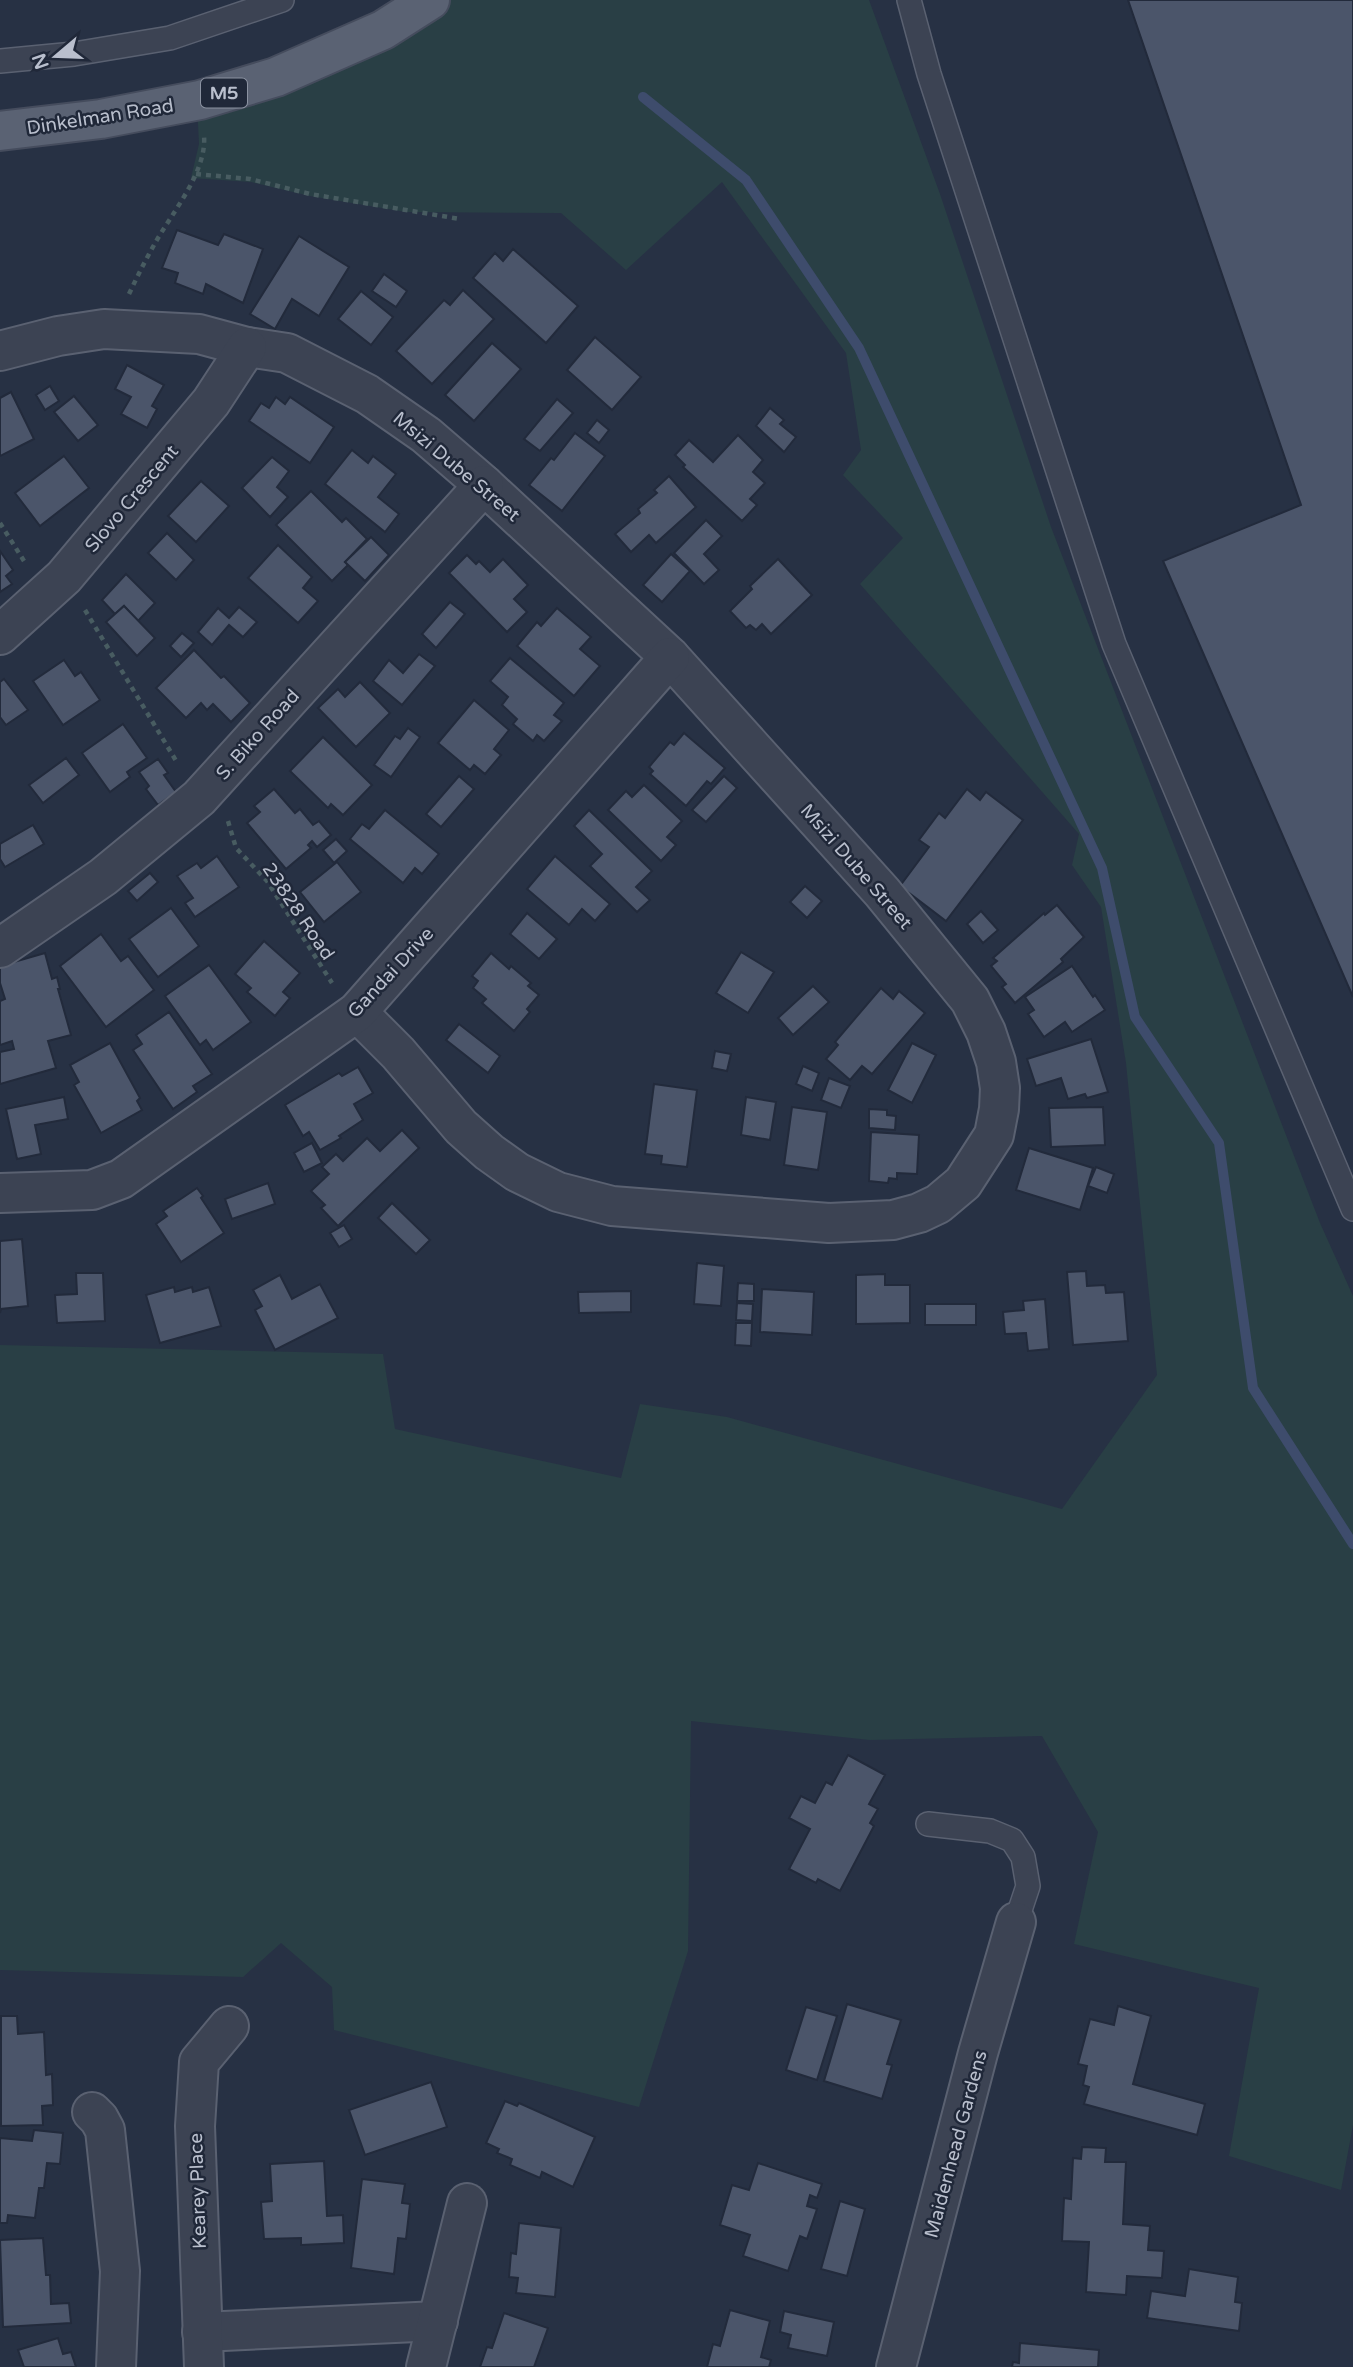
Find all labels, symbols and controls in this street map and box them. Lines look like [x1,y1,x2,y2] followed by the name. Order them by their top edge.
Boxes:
[21,21,91,91] north arrow
[28,50,54,72] text: N
[201,78,247,108] road number: M5
[25,95,175,139] street label: Dinkelman Road
[388,407,524,526] street label: Msizi Dube Street
[80,440,183,557] street label: Slovo Crescent
[212,685,304,784] street label: S. Biko Road
[796,800,917,934] street label: Msizi Dube Street
[258,859,339,964] street label: 23828 Road
[343,923,438,1023] street label: Gandai Drive
[920,2048,992,2241] street label: Maidenhead Gardens
[185,2133,211,2249] street label: Kearey Place

